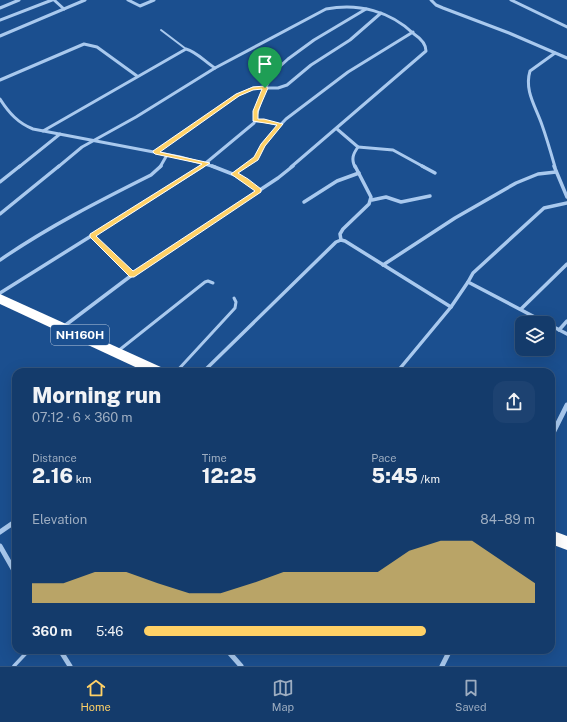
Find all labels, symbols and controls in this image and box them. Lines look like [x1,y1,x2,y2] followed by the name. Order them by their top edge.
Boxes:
[248,47,282,88] pin
[254,53,276,75] icon: arrive
[515,316,555,356] map controls
[515,316,555,356] button: layers
[51,325,109,345] road number: NH160H
[493,381,535,423] button: share
[32,382,161,408] text: Morning run
[32,410,133,425] text: 07:12 · 6 × 360 m
[32,452,77,464] text: Distance
[202,452,227,464] text: Time
[371,452,396,464] text: Pace
[32,464,73,488] text: 2.16
[202,464,257,488] text: 12:25
[371,464,418,488] text: 5:45
[73,473,92,485] text: km
[418,473,440,485] text: /km
[32,512,87,527] text: Elevation
[480,512,535,527] text: 84–89 m
[32,624,72,639] text: 360 m
[96,624,123,639] text: 5:46
[80,677,111,713] tab: Home
[272,677,294,713] tab: Map
[455,677,487,713] tab: Saved

